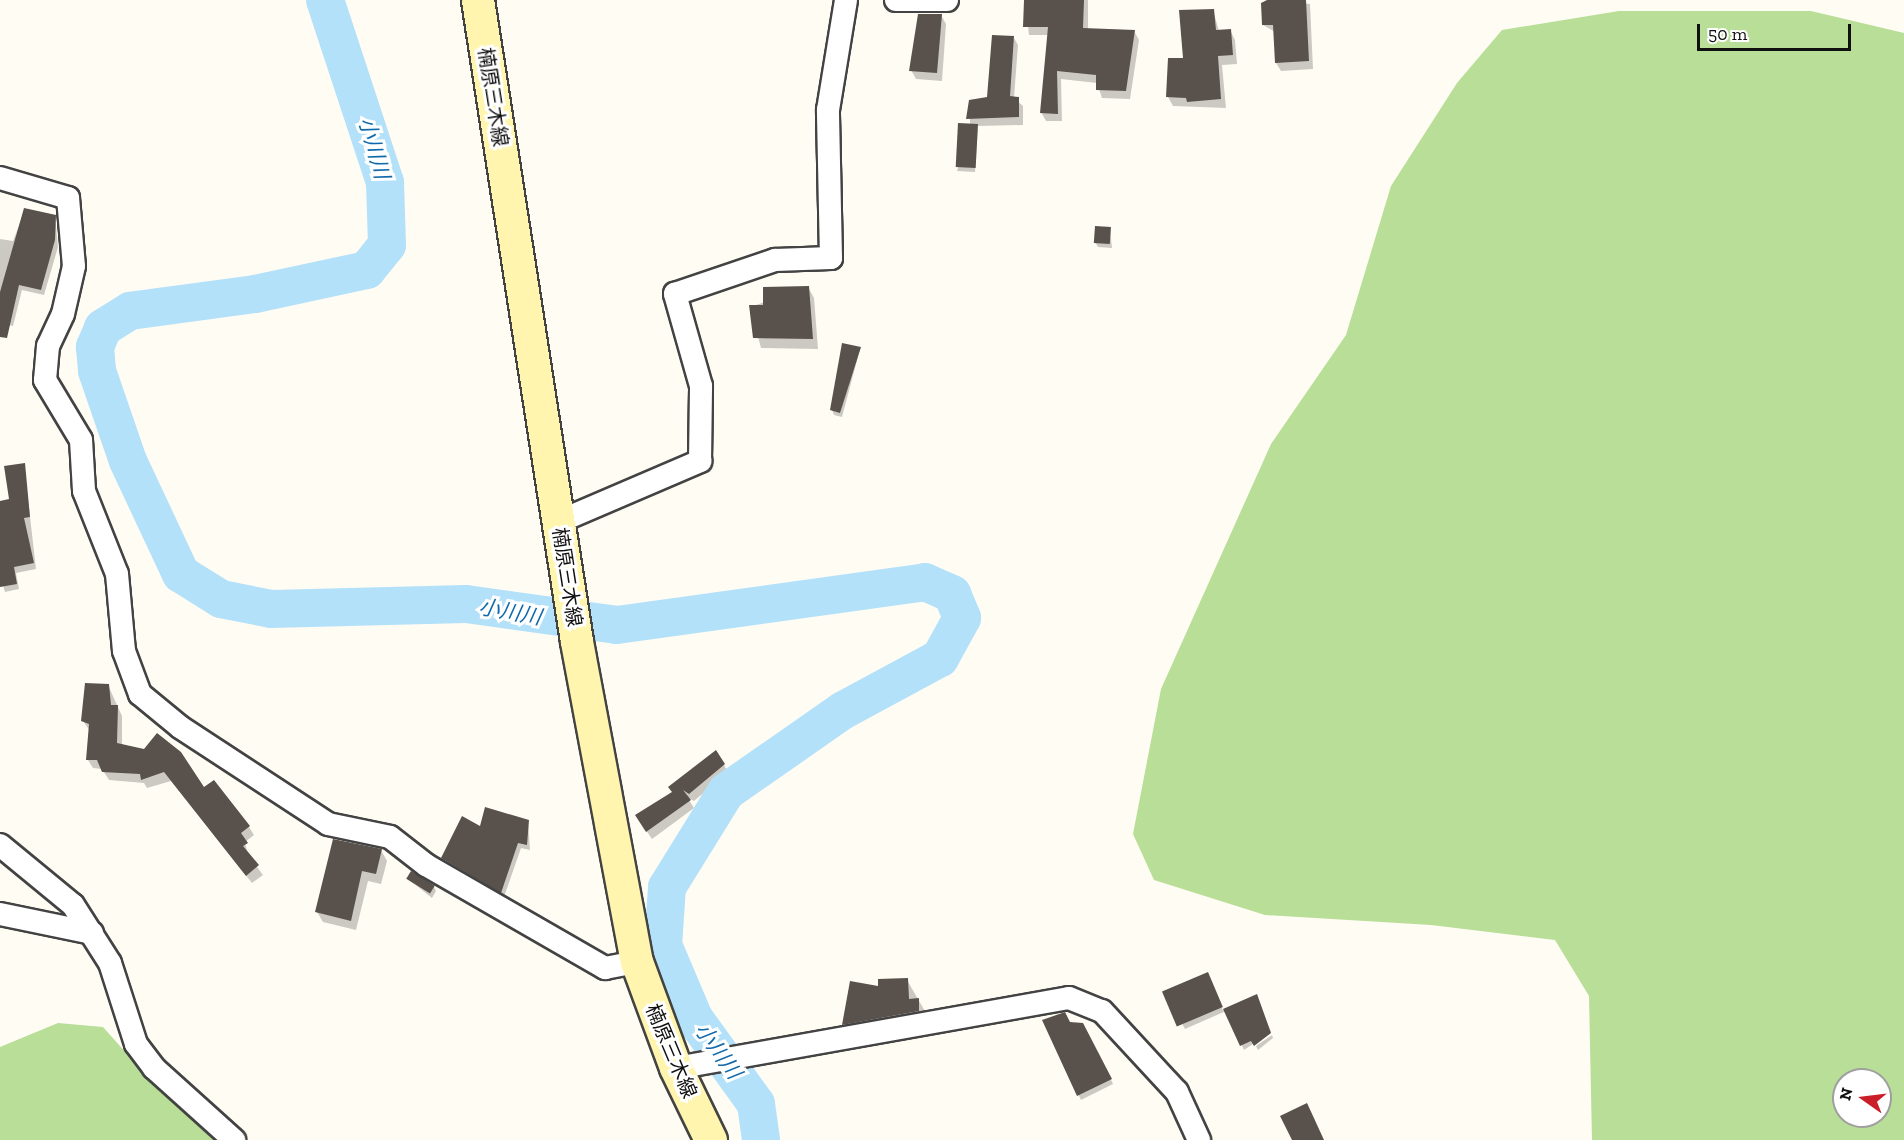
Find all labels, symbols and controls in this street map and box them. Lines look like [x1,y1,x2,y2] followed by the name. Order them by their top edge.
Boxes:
[1700,12,1854,50] scale bar
[1708,23,1747,45] text: 50 m
[473,46,513,148] street label: 楠原三木線
[353,114,395,182] water label: 小川川
[547,526,587,628] street label: 楠原三木線
[477,594,543,630] water label: 小川川
[640,1000,702,1102] street label: 楠原三木線
[689,1018,747,1084] water label: 小川川
[1832,1068,1892,1128] north arrow
[1835,1086,1857,1102] text: N

